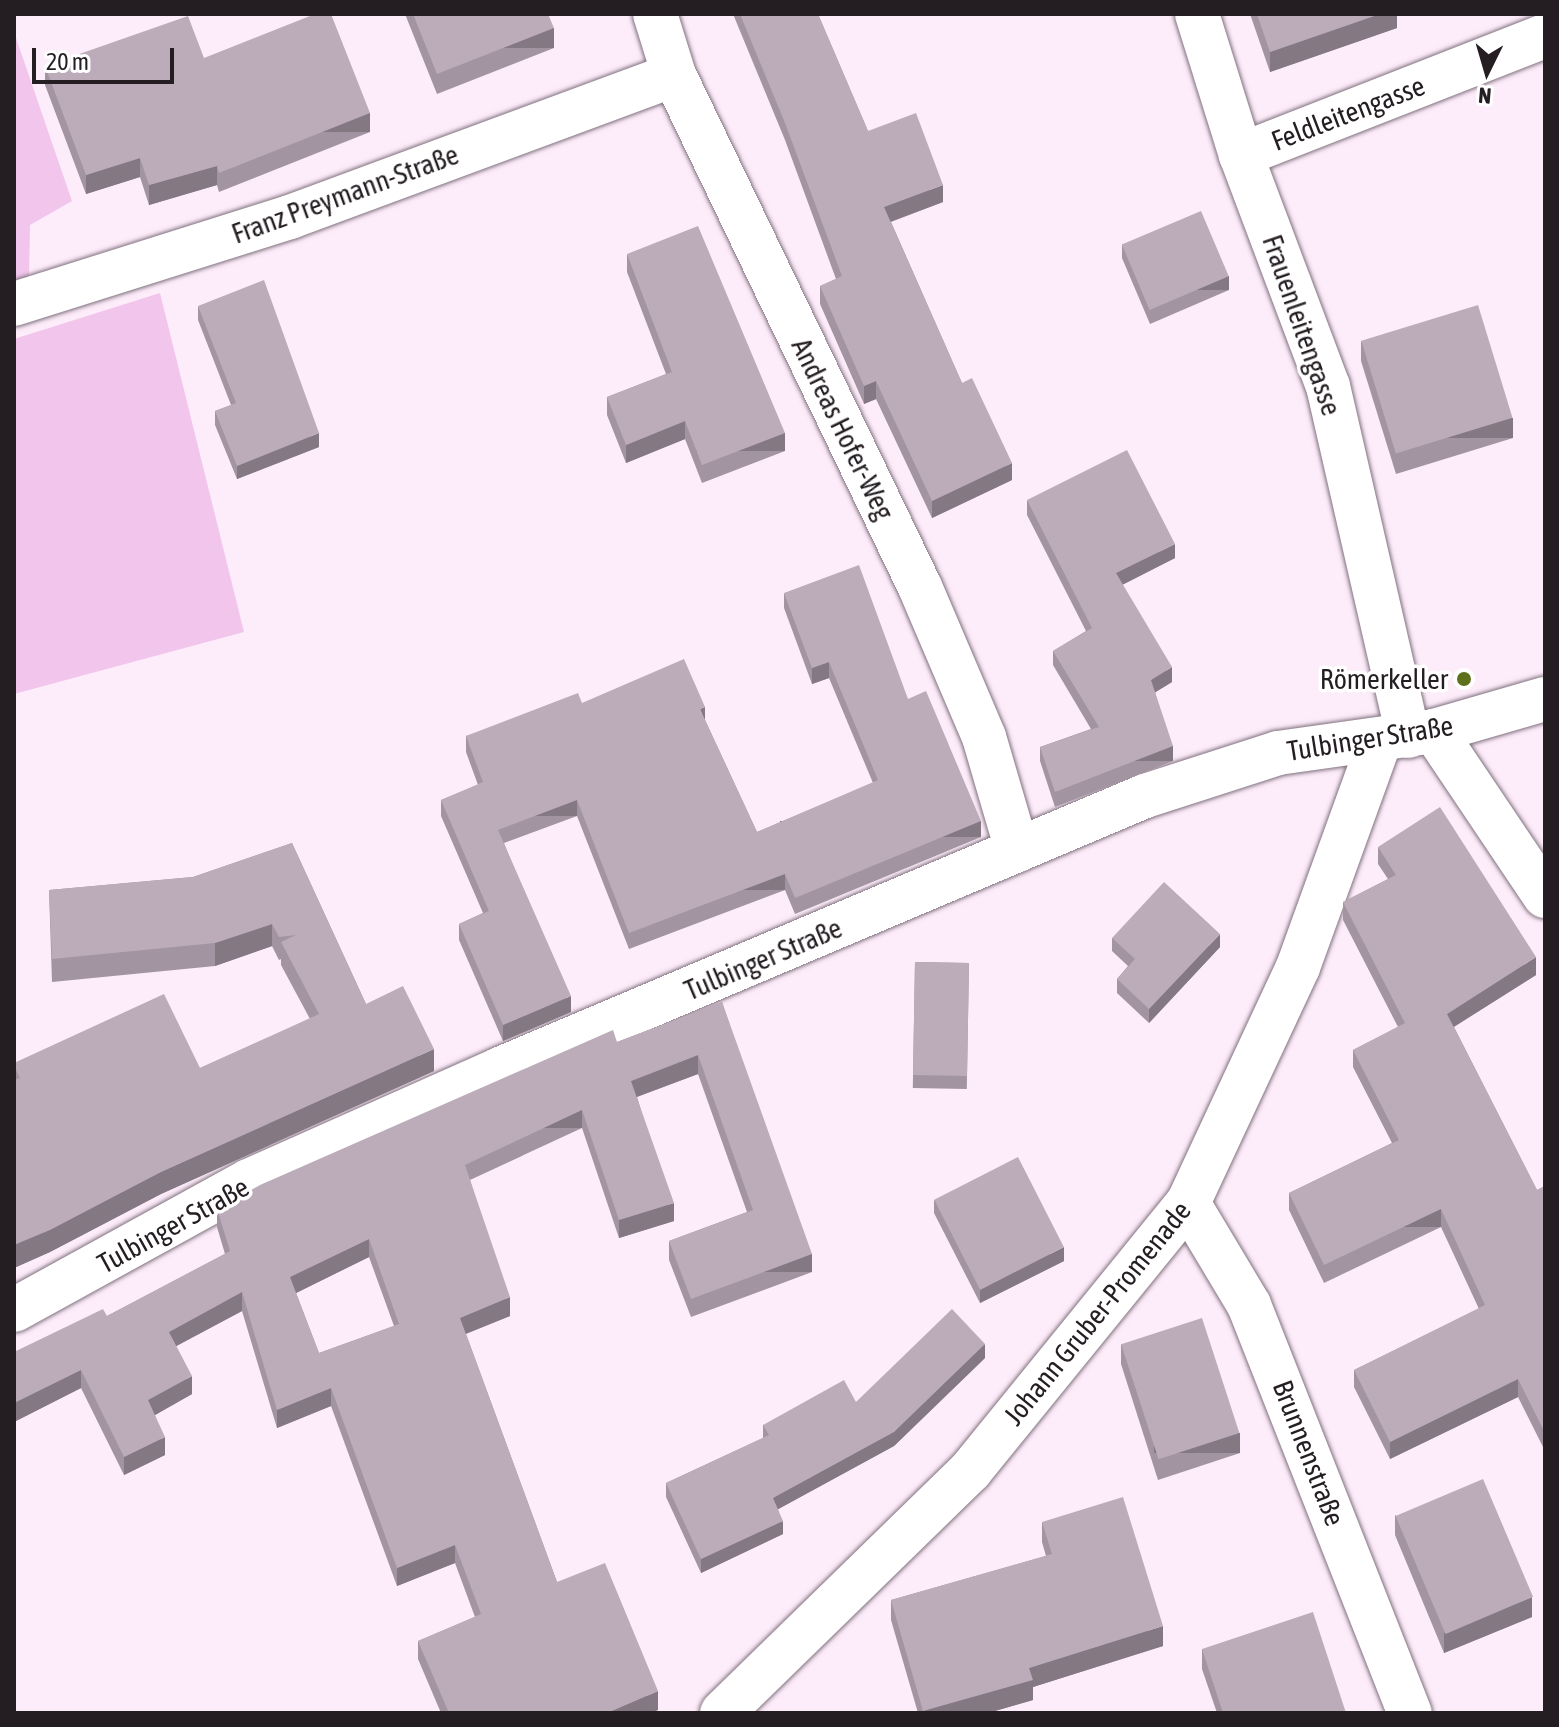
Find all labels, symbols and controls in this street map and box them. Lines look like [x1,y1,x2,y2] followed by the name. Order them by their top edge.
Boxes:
[36,32,178,82] scale bar
[1447,32,1527,112] north arrow
[46,48,89,75] text: 20 m
[1267,68,1429,158] street label: Feldleitengasse
[1477,82,1493,109] text: N
[227,137,463,251] street label: Franz Preymann-Straße
[1255,230,1349,420] street label: Frauenleitengasse
[785,333,901,525] street label: Andreas Hofer-Weg
[1320,662,1448,696] place label: Römerkeller
[1455,670,1473,688] marker: Römerkeller
[1284,708,1456,768] street label: Tulbinger Straße
[679,911,847,1007] street label: Tulbinger Straße
[91,1170,255,1280] street label: Tulbinger Straße
[996,1194,1198,1432] street label: Johann Gruber-Promenade
[1266,1376,1352,1530] street label: Brunnenstraße

